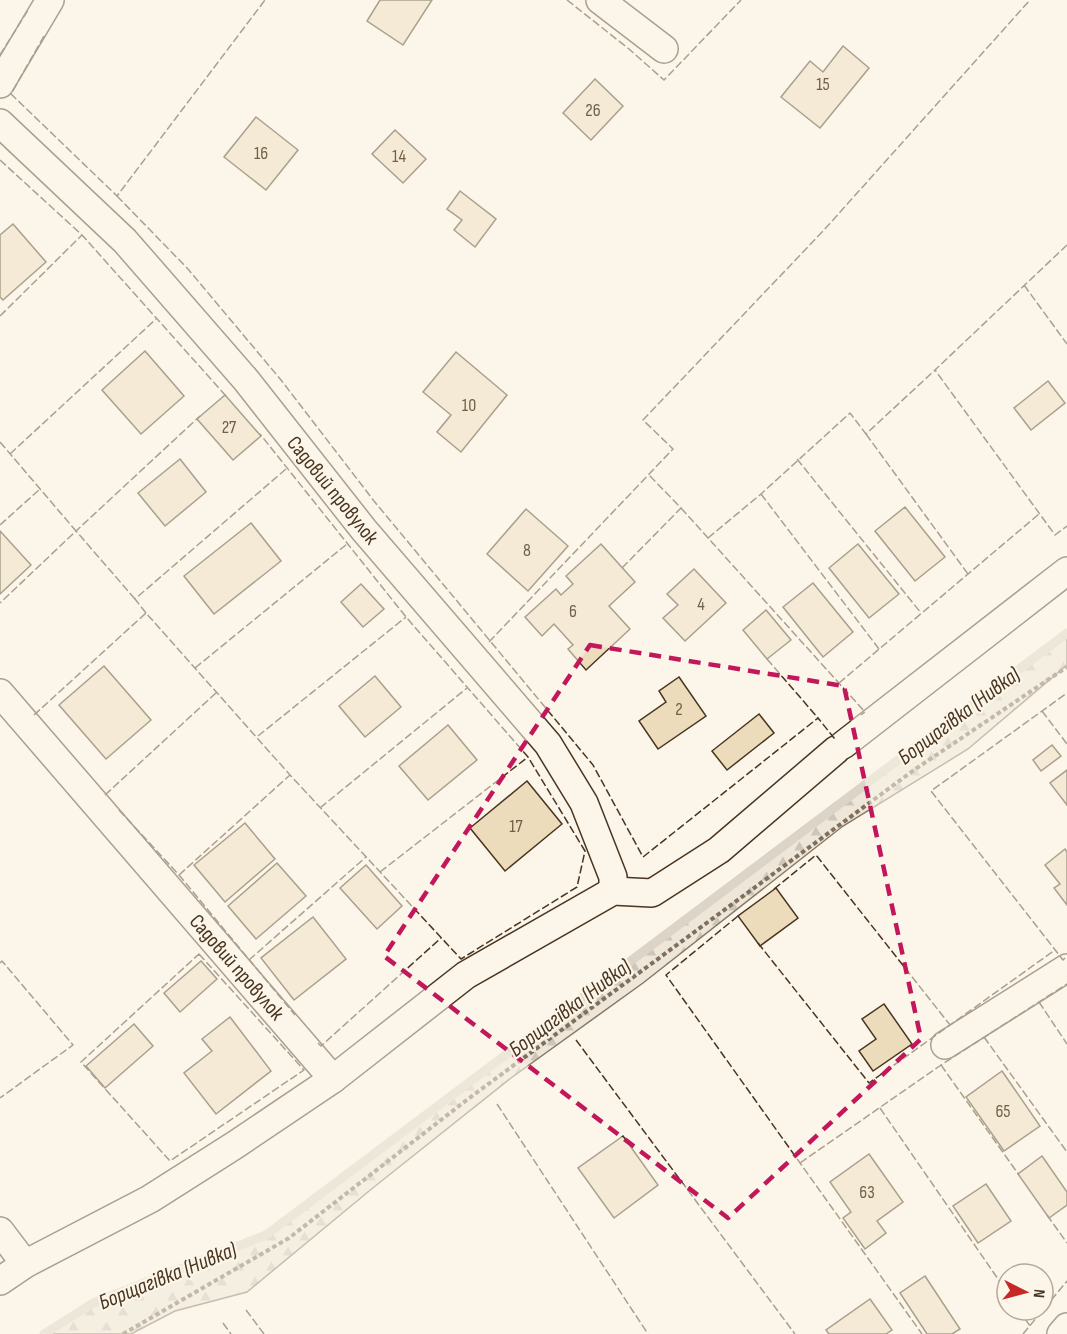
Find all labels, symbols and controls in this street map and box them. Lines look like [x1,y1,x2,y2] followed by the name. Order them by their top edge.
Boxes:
[816,74,830,95] house number: 15
[585,100,601,121] house number: 26
[254,143,268,164] house number: 16
[392,146,406,167] house number: 14
[462,395,476,416] house number: 10
[222,417,237,438] house number: 27
[281,431,384,550] street label: Садовий провулок
[523,540,531,561] house number: 8
[697,594,705,615] house number: 4
[569,601,577,622] house number: 6
[892,661,1026,771] water label: Борщагівка (Нивка)
[675,699,683,720] house number: 2
[509,816,524,837] house number: 17
[184,909,289,1025] street label: Садовий провулок
[503,953,637,1063] water label: Борщагівка (Нивка)
[995,1101,1011,1122] house number: 65
[859,1182,875,1203] house number: 63
[95,1236,241,1316] water label: Борщагівка (Нивка)
[995,1262,1055,1322] north arrow
[1029,1288,1048,1299] text: N

